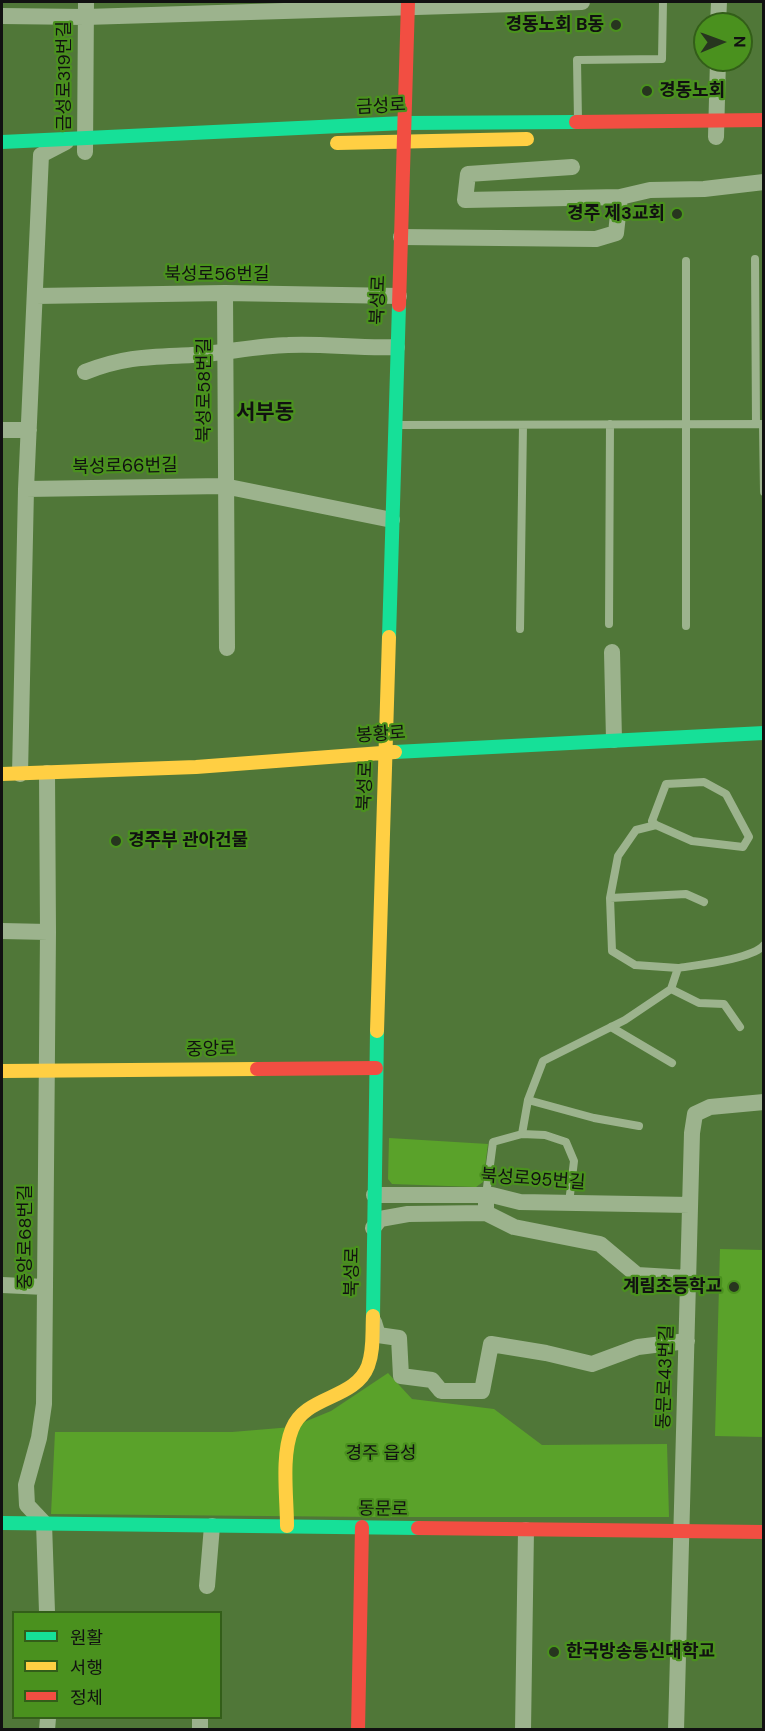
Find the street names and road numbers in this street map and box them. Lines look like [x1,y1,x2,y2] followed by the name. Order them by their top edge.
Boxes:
[54,21,76,131] street label: 금성로319번길
[356,95,406,119] street label: 금성로
[164,264,270,286] street label: 북성로56번길
[367,275,391,325] street label: 북성로
[194,338,216,442] street label: 북성로58번길
[72,455,178,479] street label: 북성로66번길
[355,722,407,748] street label: 봉황로
[354,761,378,811] street label: 북성로
[186,1039,236,1061] street label: 중앙로
[480,1166,586,1194] street label: 북성로95번길
[15,1184,37,1290] street label: 중앙로68번길
[342,1247,364,1297] street label: 북성로
[653,1324,679,1430] street label: 동문로43번길
[358,1499,408,1521] street label: 동문로

